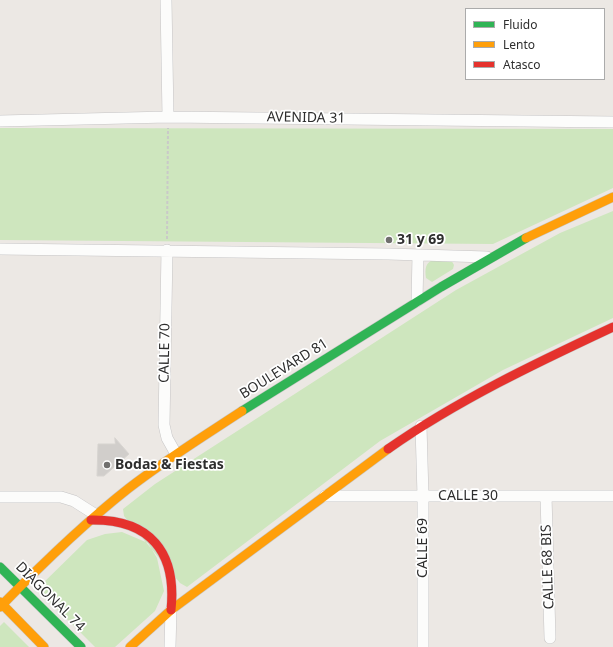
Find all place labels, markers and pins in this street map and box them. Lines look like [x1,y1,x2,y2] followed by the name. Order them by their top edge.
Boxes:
[397,232,444,248] place label: 31 y 69
[384,235,394,245] marker: 31 y 69
[115,457,224,473] place label: Bodas & Fiestas
[102,460,112,470] marker: Bodas & Fiestas

